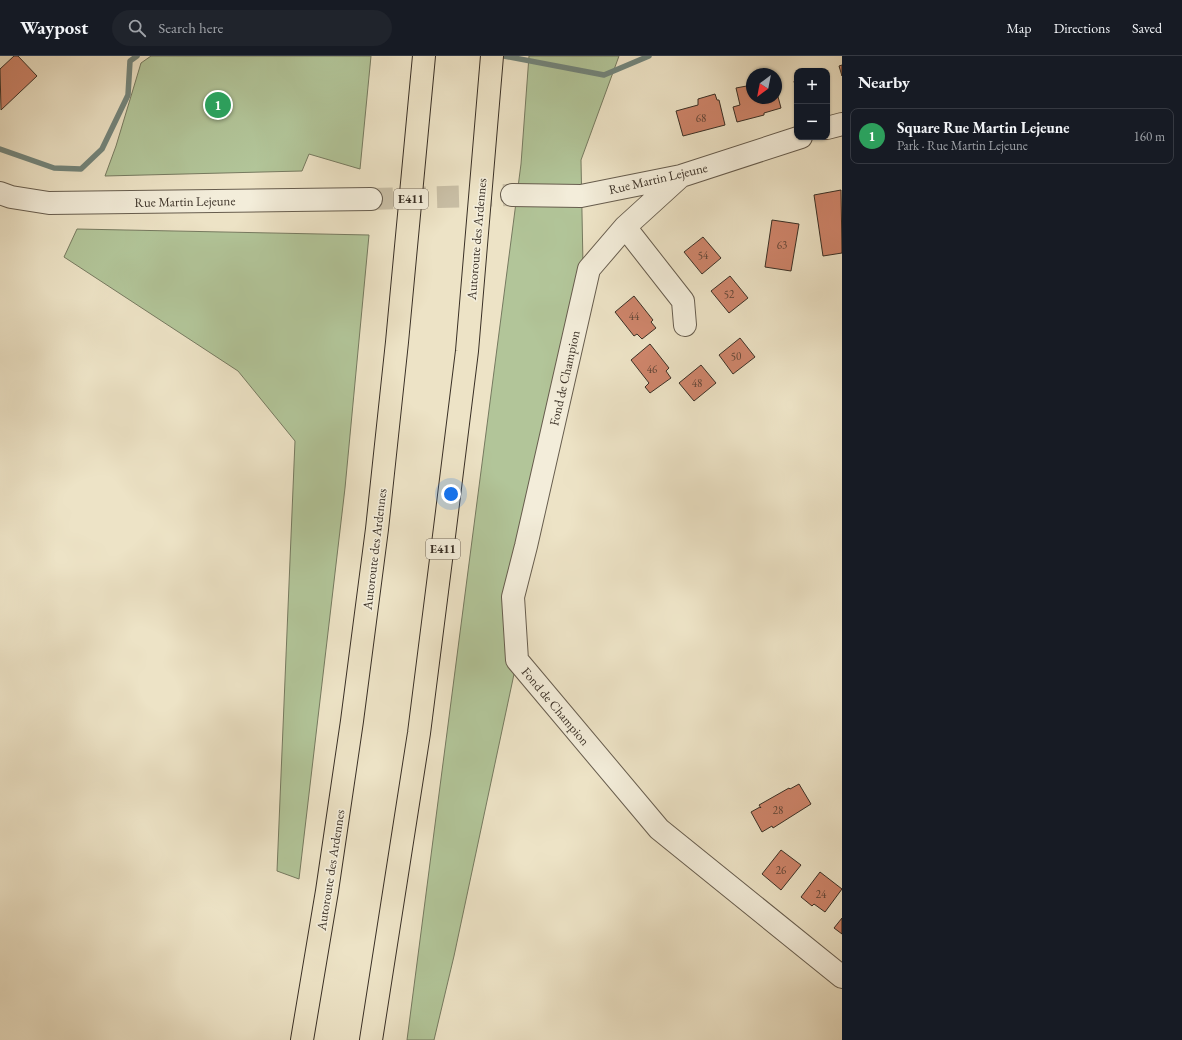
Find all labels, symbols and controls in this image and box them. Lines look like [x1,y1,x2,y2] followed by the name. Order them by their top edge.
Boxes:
[112,10,392,46] search box
[20,15,88,40] text: Waypost
[126,17,148,39] icon: search
[158,18,223,37] text: Search here
[1006,19,1032,37] text: Map
[1054,19,1110,37] text: Directions
[1132,19,1162,37] text: Saved
[746,68,782,104] north arrow
[794,68,830,140] map controls
[794,68,830,104] button: +
[858,71,910,93] text: Nearby
[205,90,231,120] pin: 1
[794,104,830,140] button: −
[696,111,706,125] house number: 68
[897,118,1069,137] text: Square Rue Martin Lejeune
[869,128,875,145] text: 1
[1134,128,1165,145] text: 160 m
[897,137,1028,154] text: Park · Rue Martin Lejeune
[607,159,709,198] street label: Rue Martin Lejeune
[463,177,490,302] street label: Autoroute des Ardennes
[394,189,428,209] road number: E411
[134,192,236,211] street label: Rue Martin Lejeune
[777,238,787,252] house number: 63
[698,248,709,262] house number: 54
[724,287,735,301] house number: 52
[629,309,640,323] house number: 44
[545,329,584,428] street label: Fond de Champion
[731,349,741,363] house number: 50
[647,362,658,376] house number: 46
[692,376,702,390] house number: 48
[441,484,461,504] your location
[358,487,390,612] street label: Autoroute des Ardennes
[426,539,460,559] road number: E411
[518,664,594,749] street label: Fond de Champion
[773,803,783,817] house number: 28
[312,808,348,933] street label: Autoroute des Ardennes
[776,863,787,877] house number: 26
[816,887,827,901] house number: 24

